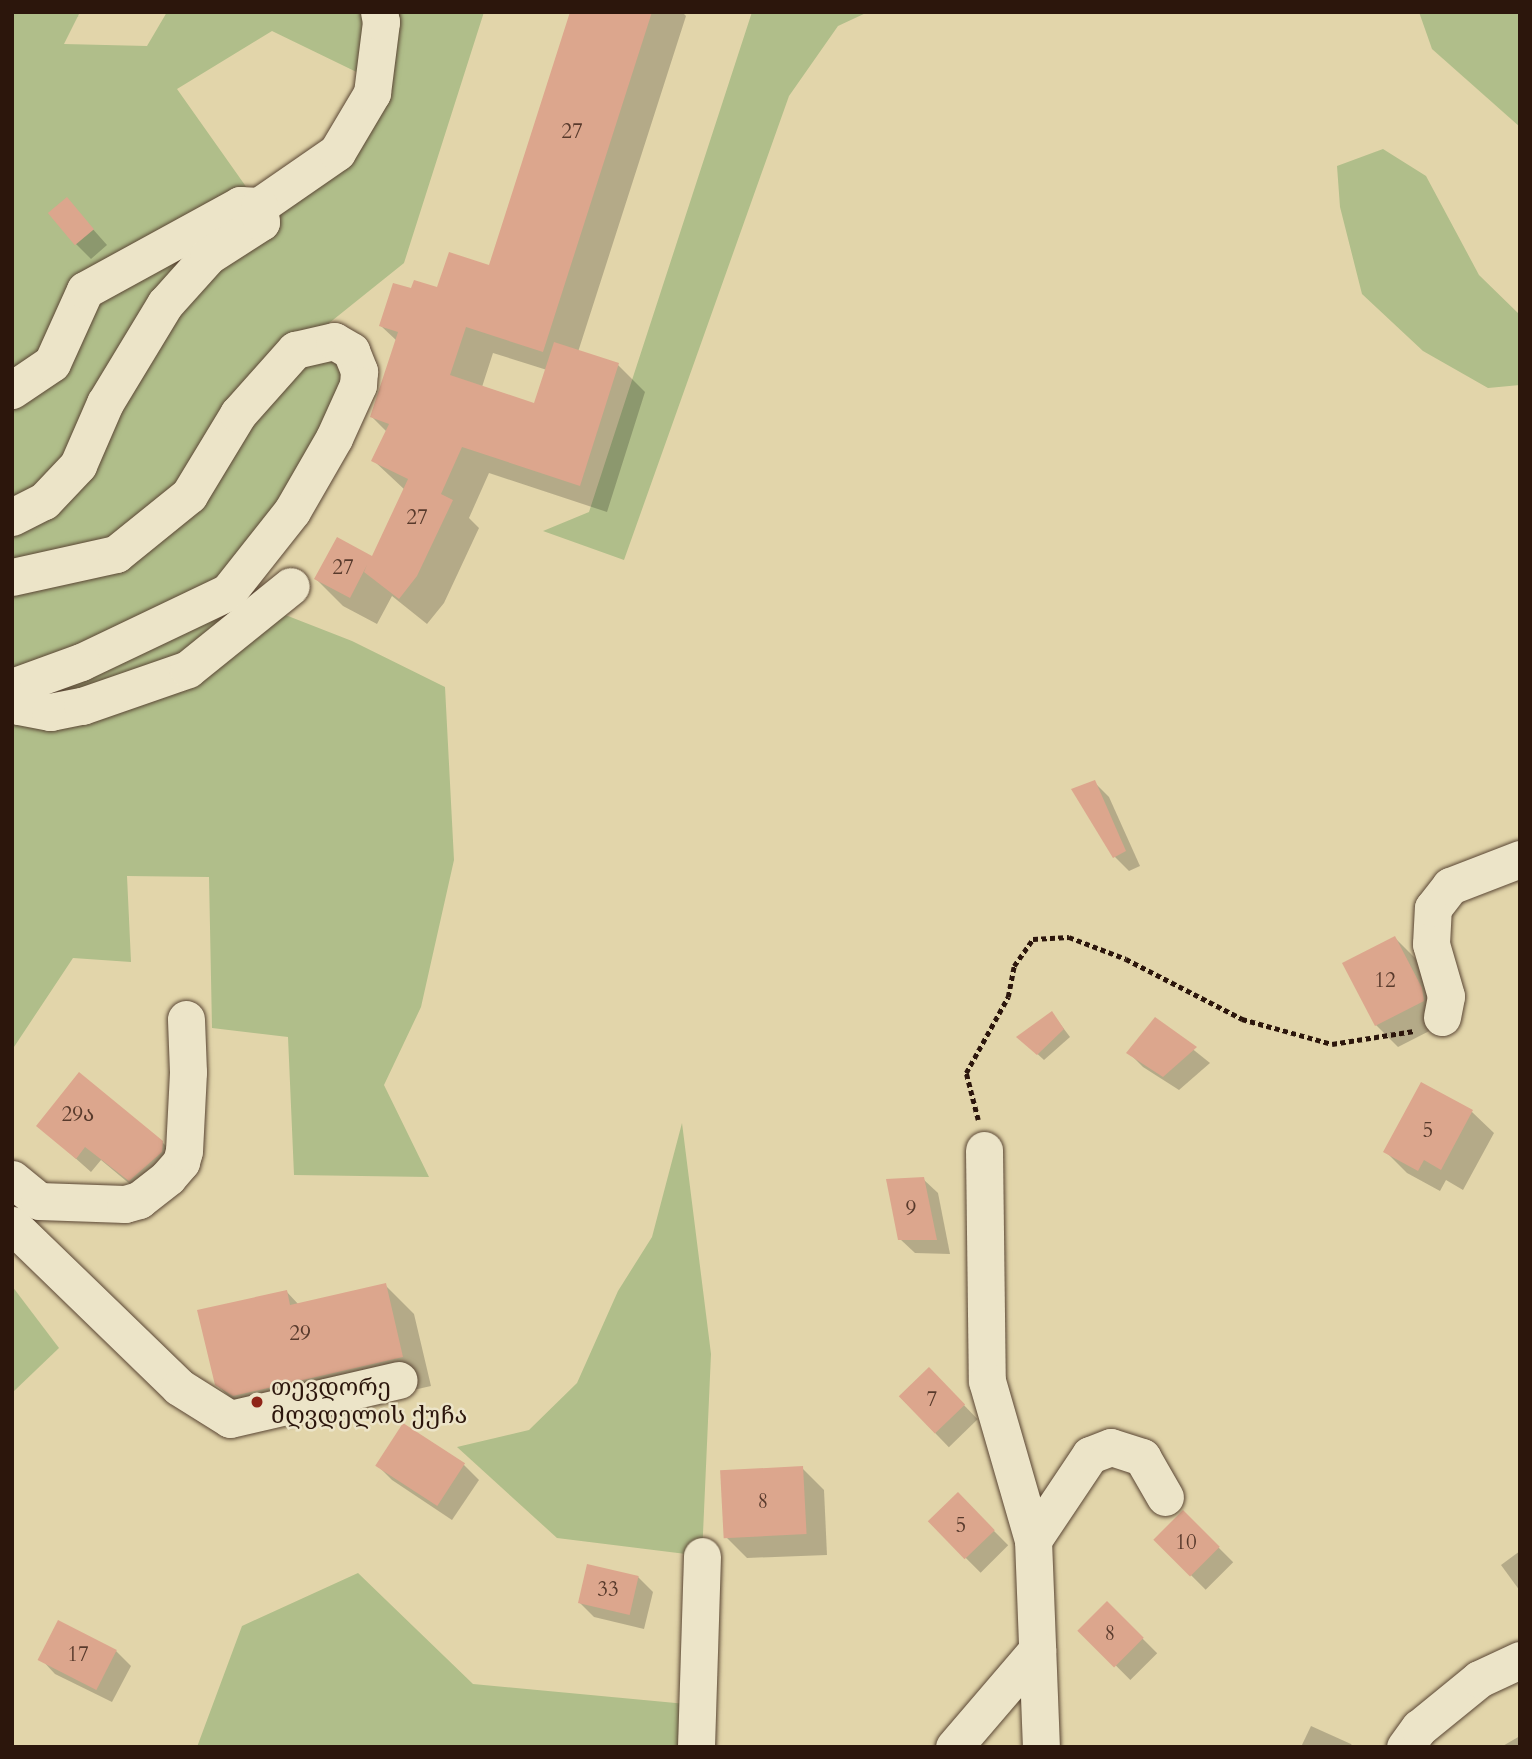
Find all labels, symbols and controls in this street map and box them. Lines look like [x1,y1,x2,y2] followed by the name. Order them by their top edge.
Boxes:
[561,119,583,145] house number: 27
[406,505,428,531] house number: 27
[332,555,354,581] house number: 27
[1374,968,1396,994] house number: 12
[62,1102,94,1128] house number: 29ა
[1423,1118,1433,1144] house number: 5
[906,1196,916,1222] house number: 9
[289,1321,311,1347] house number: 29
[271,1374,467,1430] place label: თევდორე მღვდელის ქუჩა
[927,1387,937,1413] house number: 7
[249,1394,265,1410] marker: თევდორე მღვდელის ქუჩა
[758,1489,768,1515] house number: 8
[956,1513,966,1539] house number: 5
[1175,1530,1197,1556] house number: 10
[597,1577,619,1603] house number: 33
[1105,1621,1115,1647] house number: 8
[67,1642,89,1668] house number: 17

